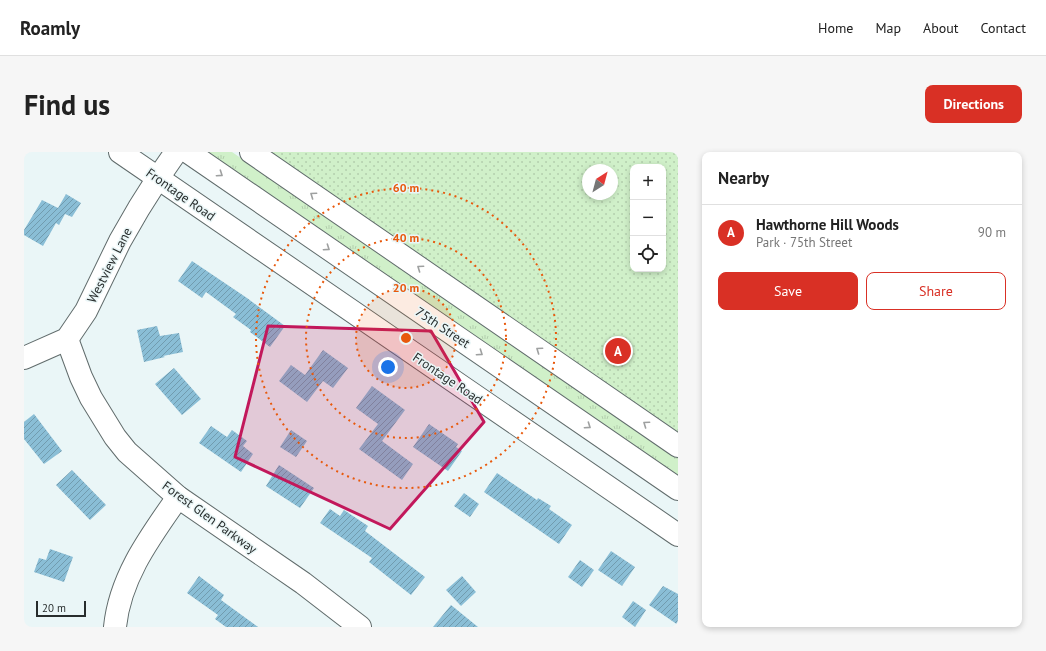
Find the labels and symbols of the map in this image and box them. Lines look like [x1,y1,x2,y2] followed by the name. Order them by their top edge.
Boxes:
[143,164,219,225] street label: Frontage Road
[582,164,618,200] north arrow
[216,169,223,177] one-way arrow
[393,180,419,195] text: 60 m
[310,192,317,200] one-way arrow
[83,225,136,306] street label: Westview Lane
[393,230,419,245] text: 40 m
[323,243,330,251] one-way arrow
[417,265,424,273] one-way arrow
[393,280,419,295] text: 20 m
[412,303,474,352] street label: 75th Street
[399,331,413,345] centre of rings
[605,336,631,366] pin: A
[536,347,543,355] one-way arrow
[476,348,483,355] one-way arrow
[410,349,486,408] street label: Frontage Road
[378,357,398,377] your location
[583,421,590,428] one-way arrow
[643,421,650,429] one-way arrow
[159,477,260,557] street label: Forest Glen Parkway
[36,599,86,618] scale bar

